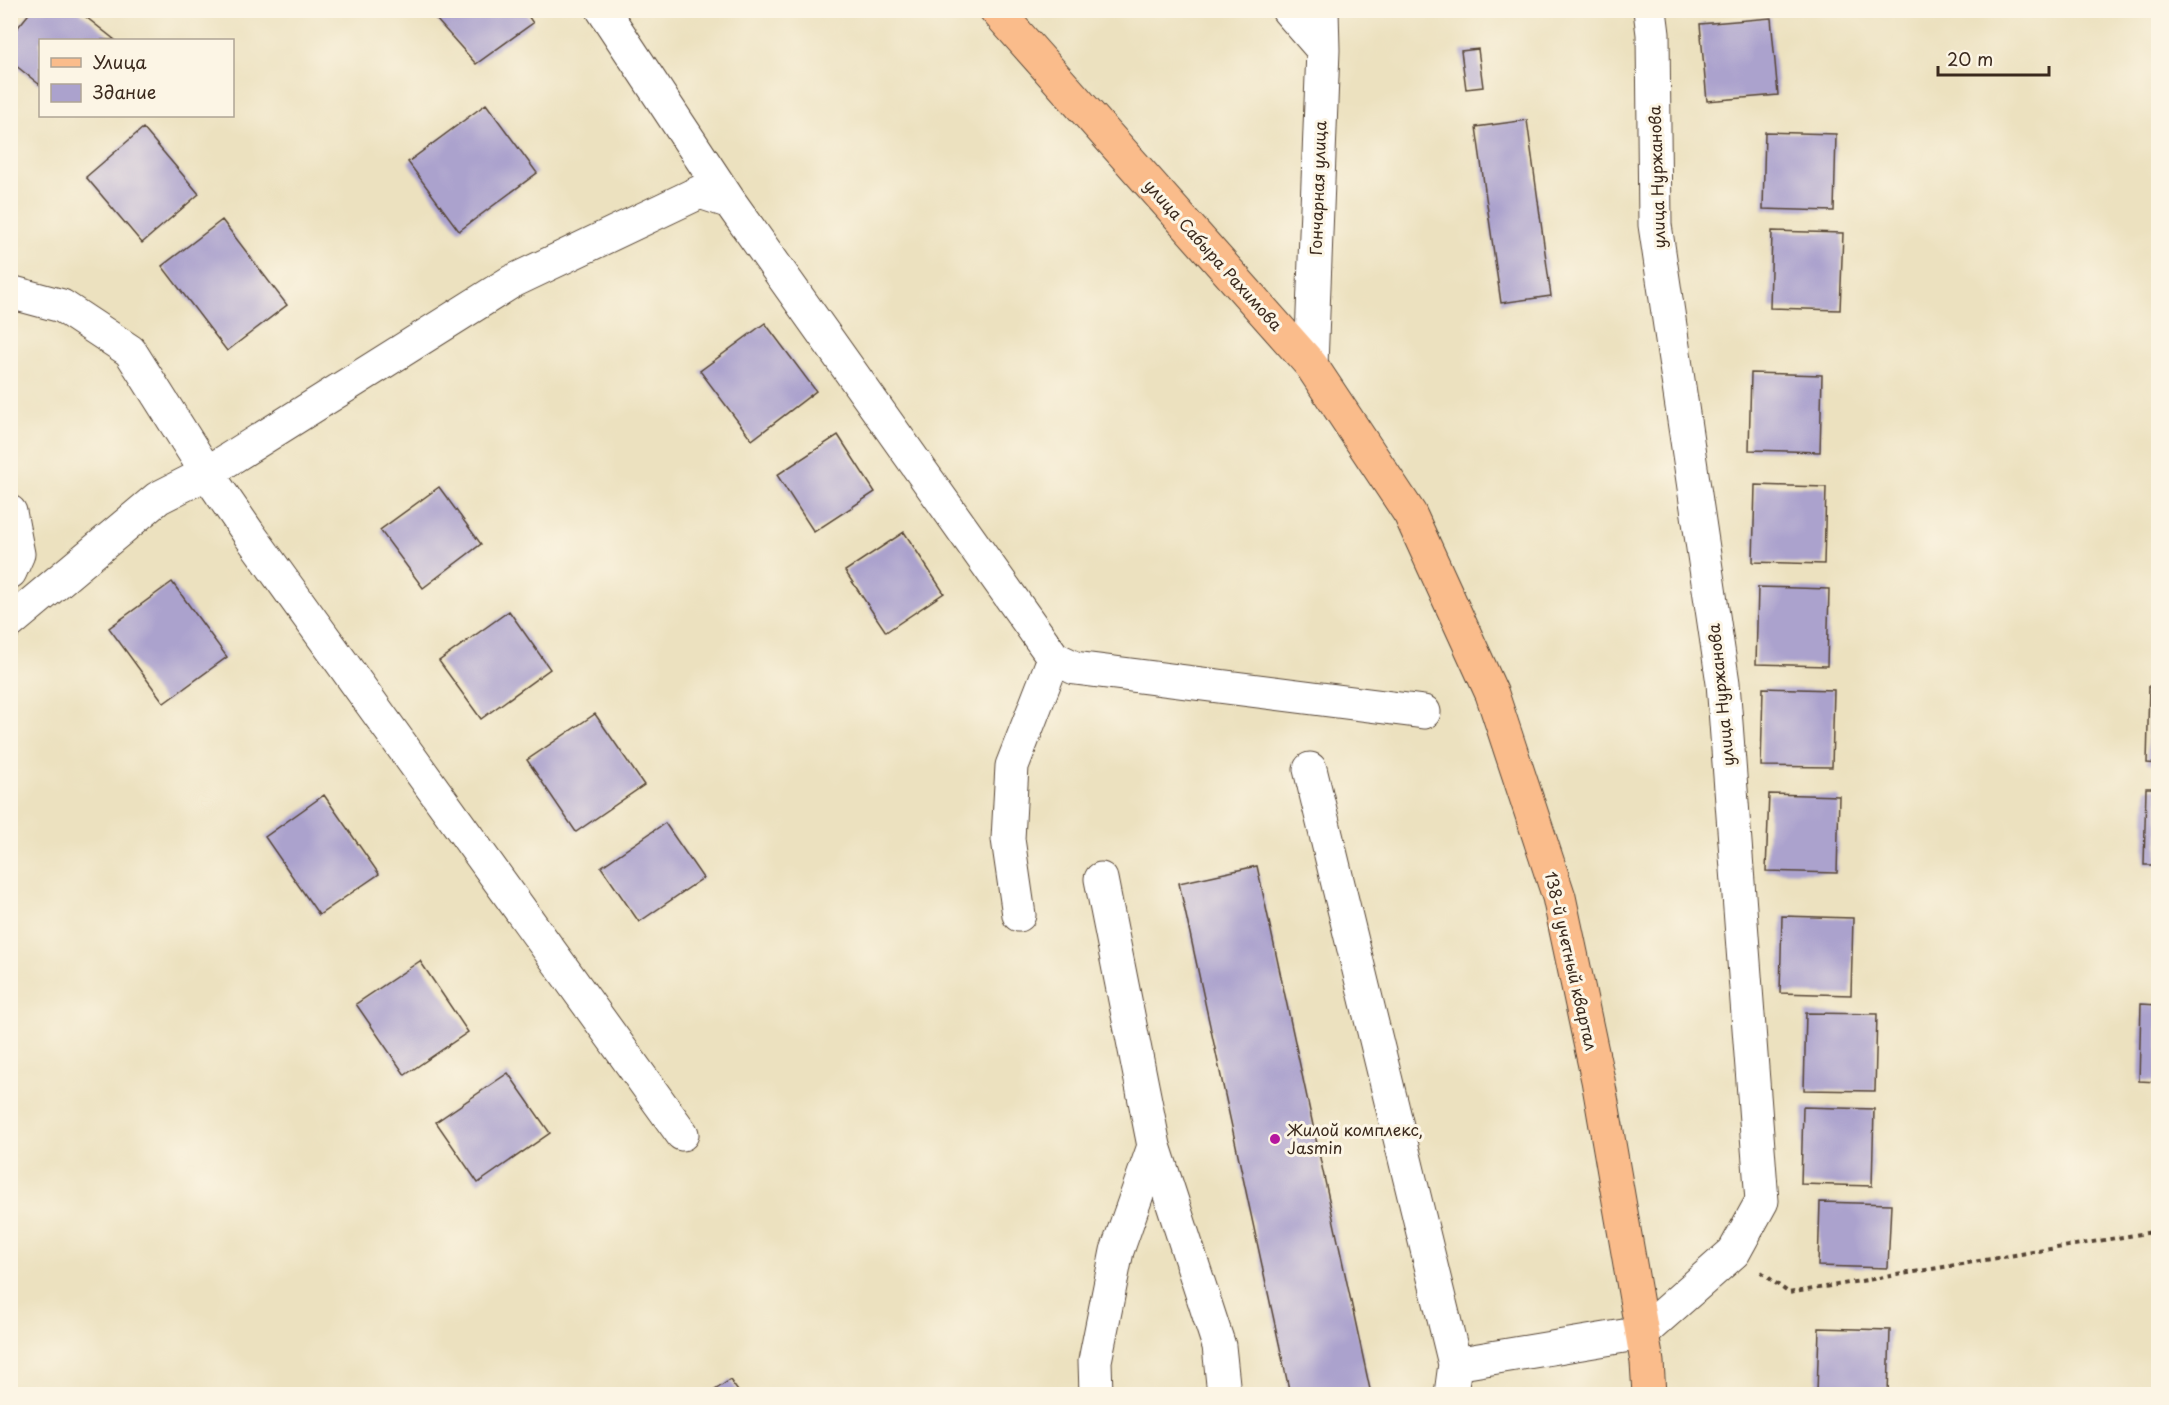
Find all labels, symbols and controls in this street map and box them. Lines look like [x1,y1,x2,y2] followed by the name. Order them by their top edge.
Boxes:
[39,39,234,117] legend
[1938,39,2049,77] scale bar
[1947,45,1993,72] text: 20 m
[93,48,147,75] text: Улица
[93,78,156,105] text: Здание
[1642,105,1670,249] street label: улица Нуржанова
[1303,120,1331,256] street label: Гончарная улица
[1139,173,1289,336] street label: улица Сабыра Рахимова
[1701,623,1739,768] street label: улица Нуржанова
[1540,869,1604,1053] street label: 138-й учетный квартал
[1287,1117,1423,1159] place label: Жилой комплекс, Jasmin
[1268,1132,1282,1146] marker: Жилой комплекс, Jasmin

